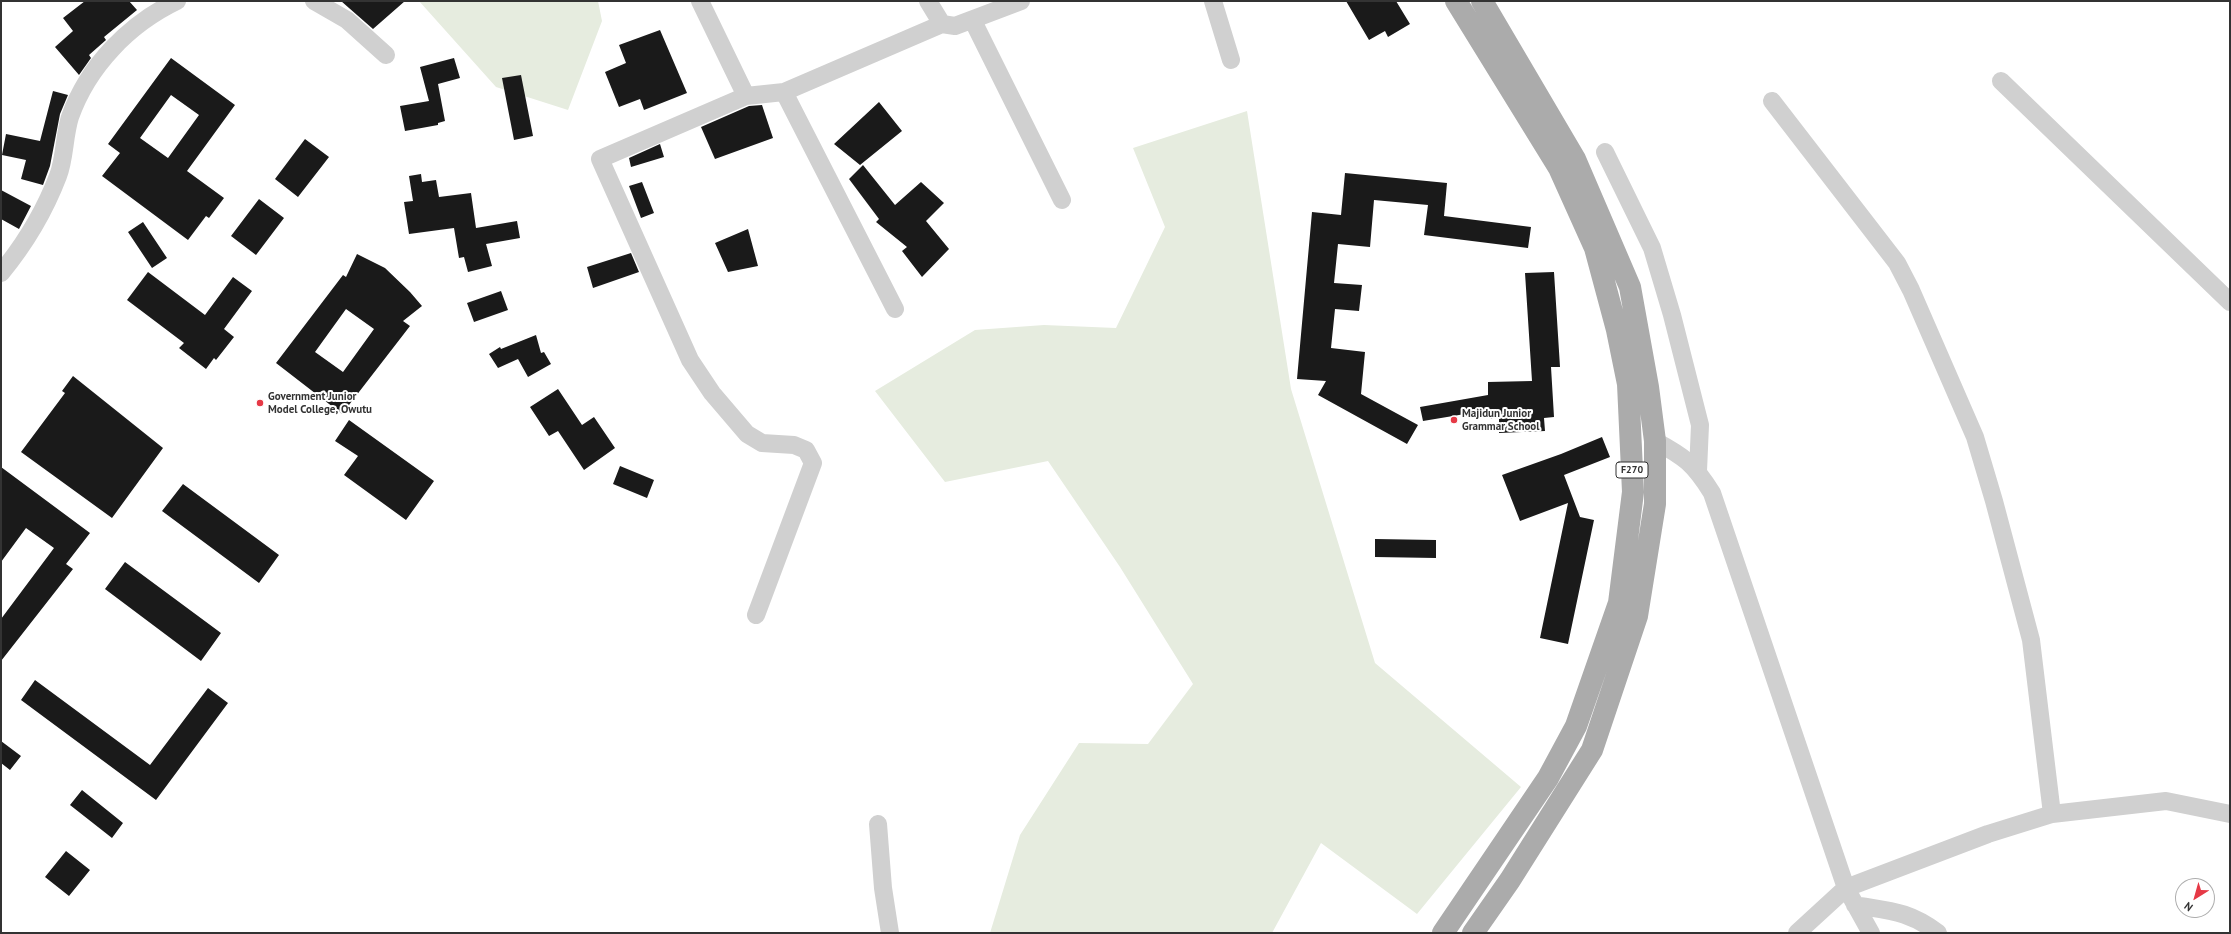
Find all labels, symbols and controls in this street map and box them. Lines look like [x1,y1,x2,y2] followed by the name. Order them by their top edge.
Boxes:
[268,390,372,416] place label: Government Junior Model College, Owutu
[255,398,265,408] marker: Government Junior Model College, Owutu
[1462,407,1539,433] place label: Majidun Junior Grammar School
[1449,415,1459,425] marker: Majidun Junior Grammar School
[1616,462,1648,478] road number: F270
[2175,878,2215,918] north arrow
[2181,899,2195,915] text: N

